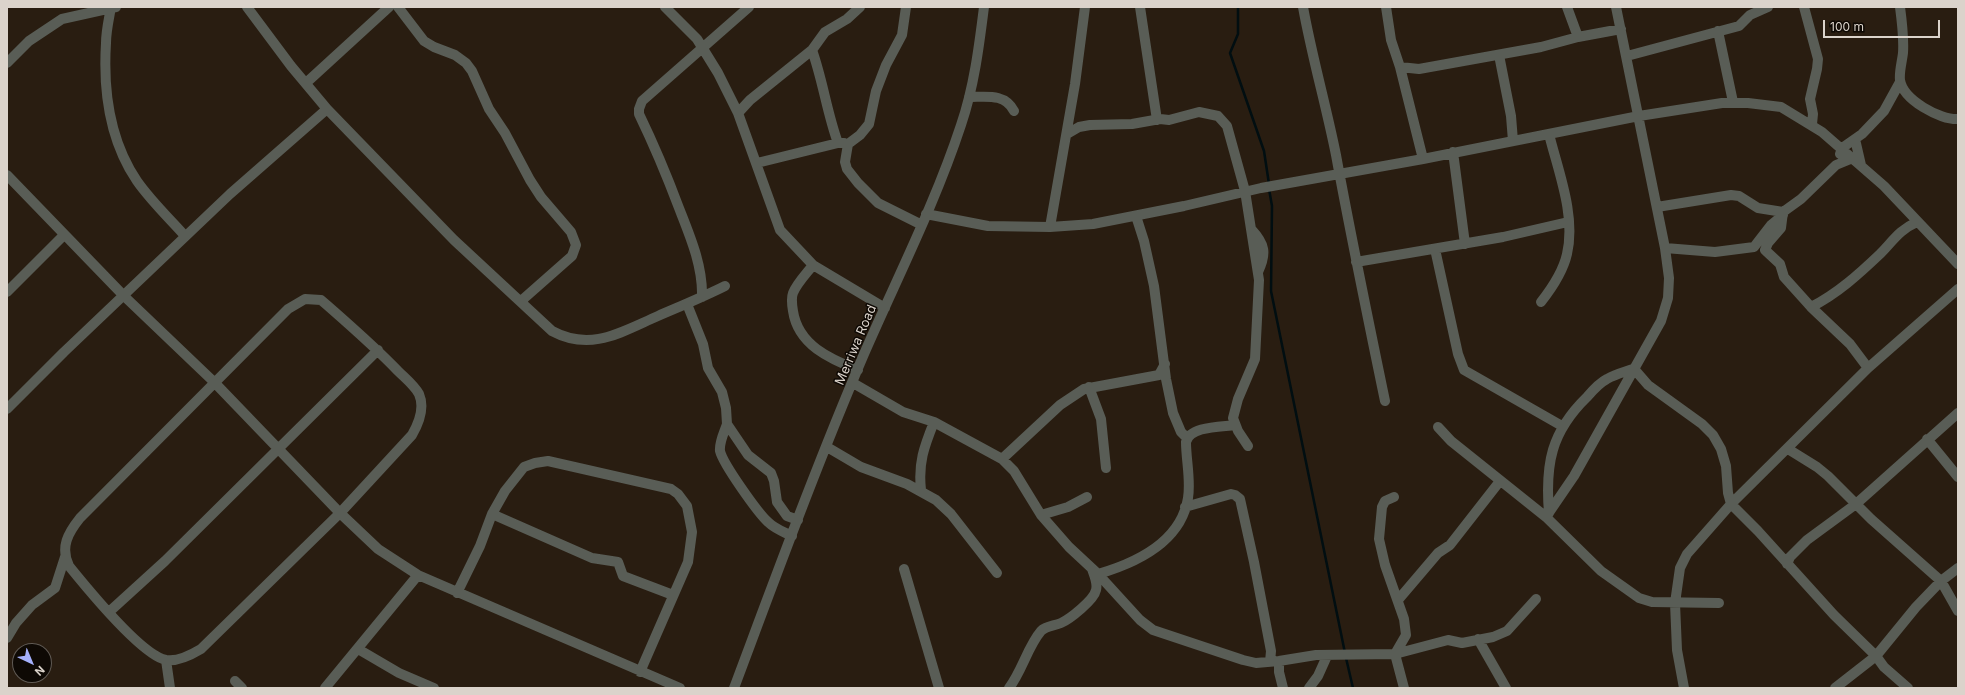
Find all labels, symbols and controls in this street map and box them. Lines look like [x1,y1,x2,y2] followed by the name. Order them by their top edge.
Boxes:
[1825,12,1942,38] scale bar
[1830,19,1864,34] text: 100 m
[832,303,880,387] street label: Merriwa Road
[12,643,52,683] north arrow
[32,663,48,679] text: N

